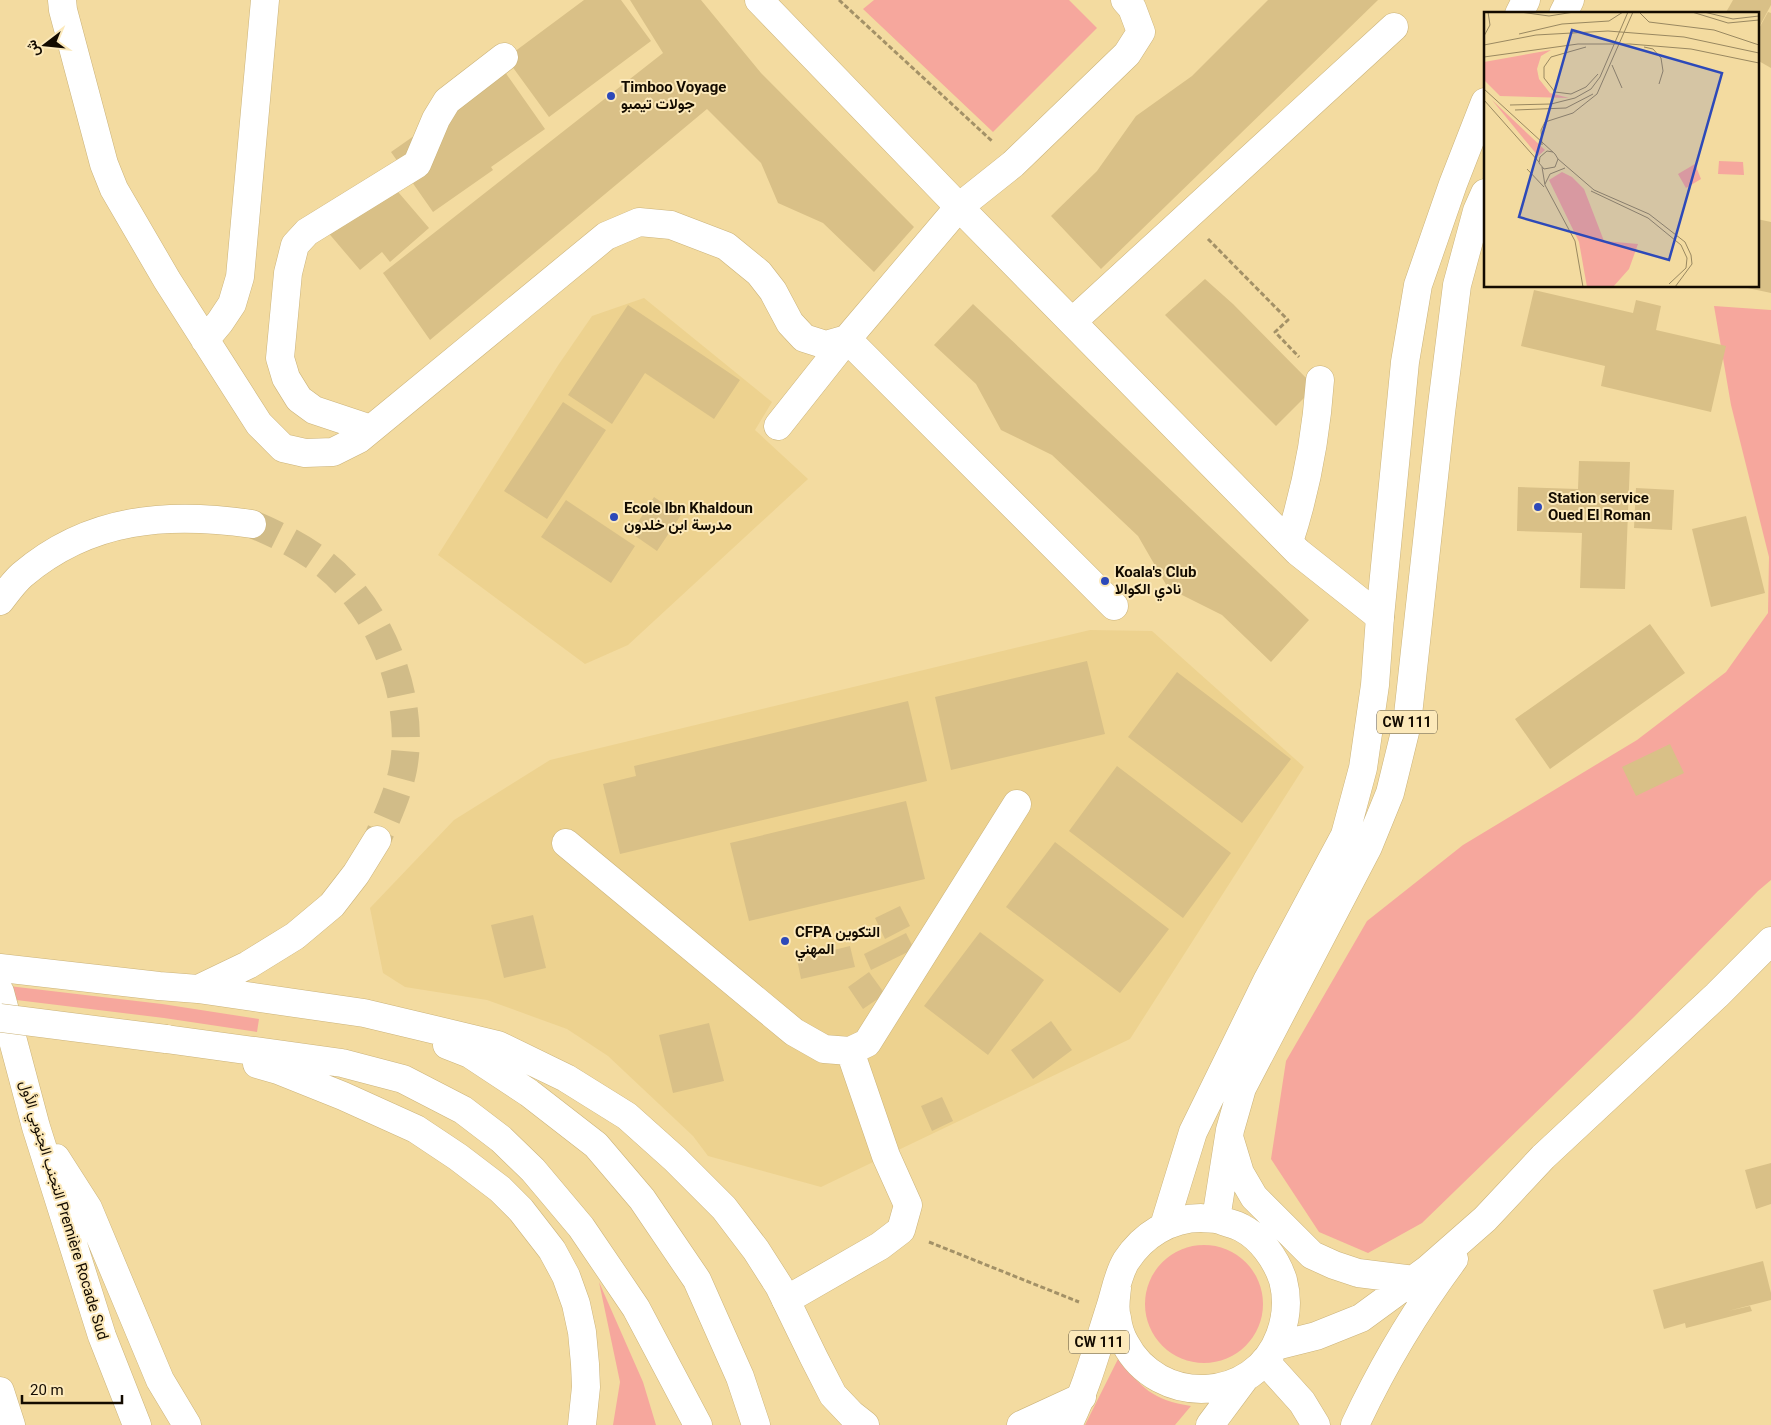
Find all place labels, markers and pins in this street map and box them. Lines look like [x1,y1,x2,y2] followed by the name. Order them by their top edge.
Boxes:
[621,78,726,113] place label: Timboo Voyage جولات تيمبو
[605,90,617,102] marker: Timboo Voyage جولات تيمبو
[1548,489,1651,524] place label: Station service Oued El Roman
[624,499,753,534] place label: Ecole Ibn Khaldoun مدرسة ابن خلدون
[1532,501,1544,513] marker: Station service Oued El Roman
[608,511,620,523] marker: Ecole Ibn Khaldoun مدرسة ابن خلدون
[1115,563,1196,602] place label: Koala's Club نادي الكوالا
[1099,575,1111,587] marker: Koala's Club نادي الكوالا
[795,923,880,962] place label: CFPA التكوين المهني
[779,935,791,947] marker: CFPA التكوين المهني

